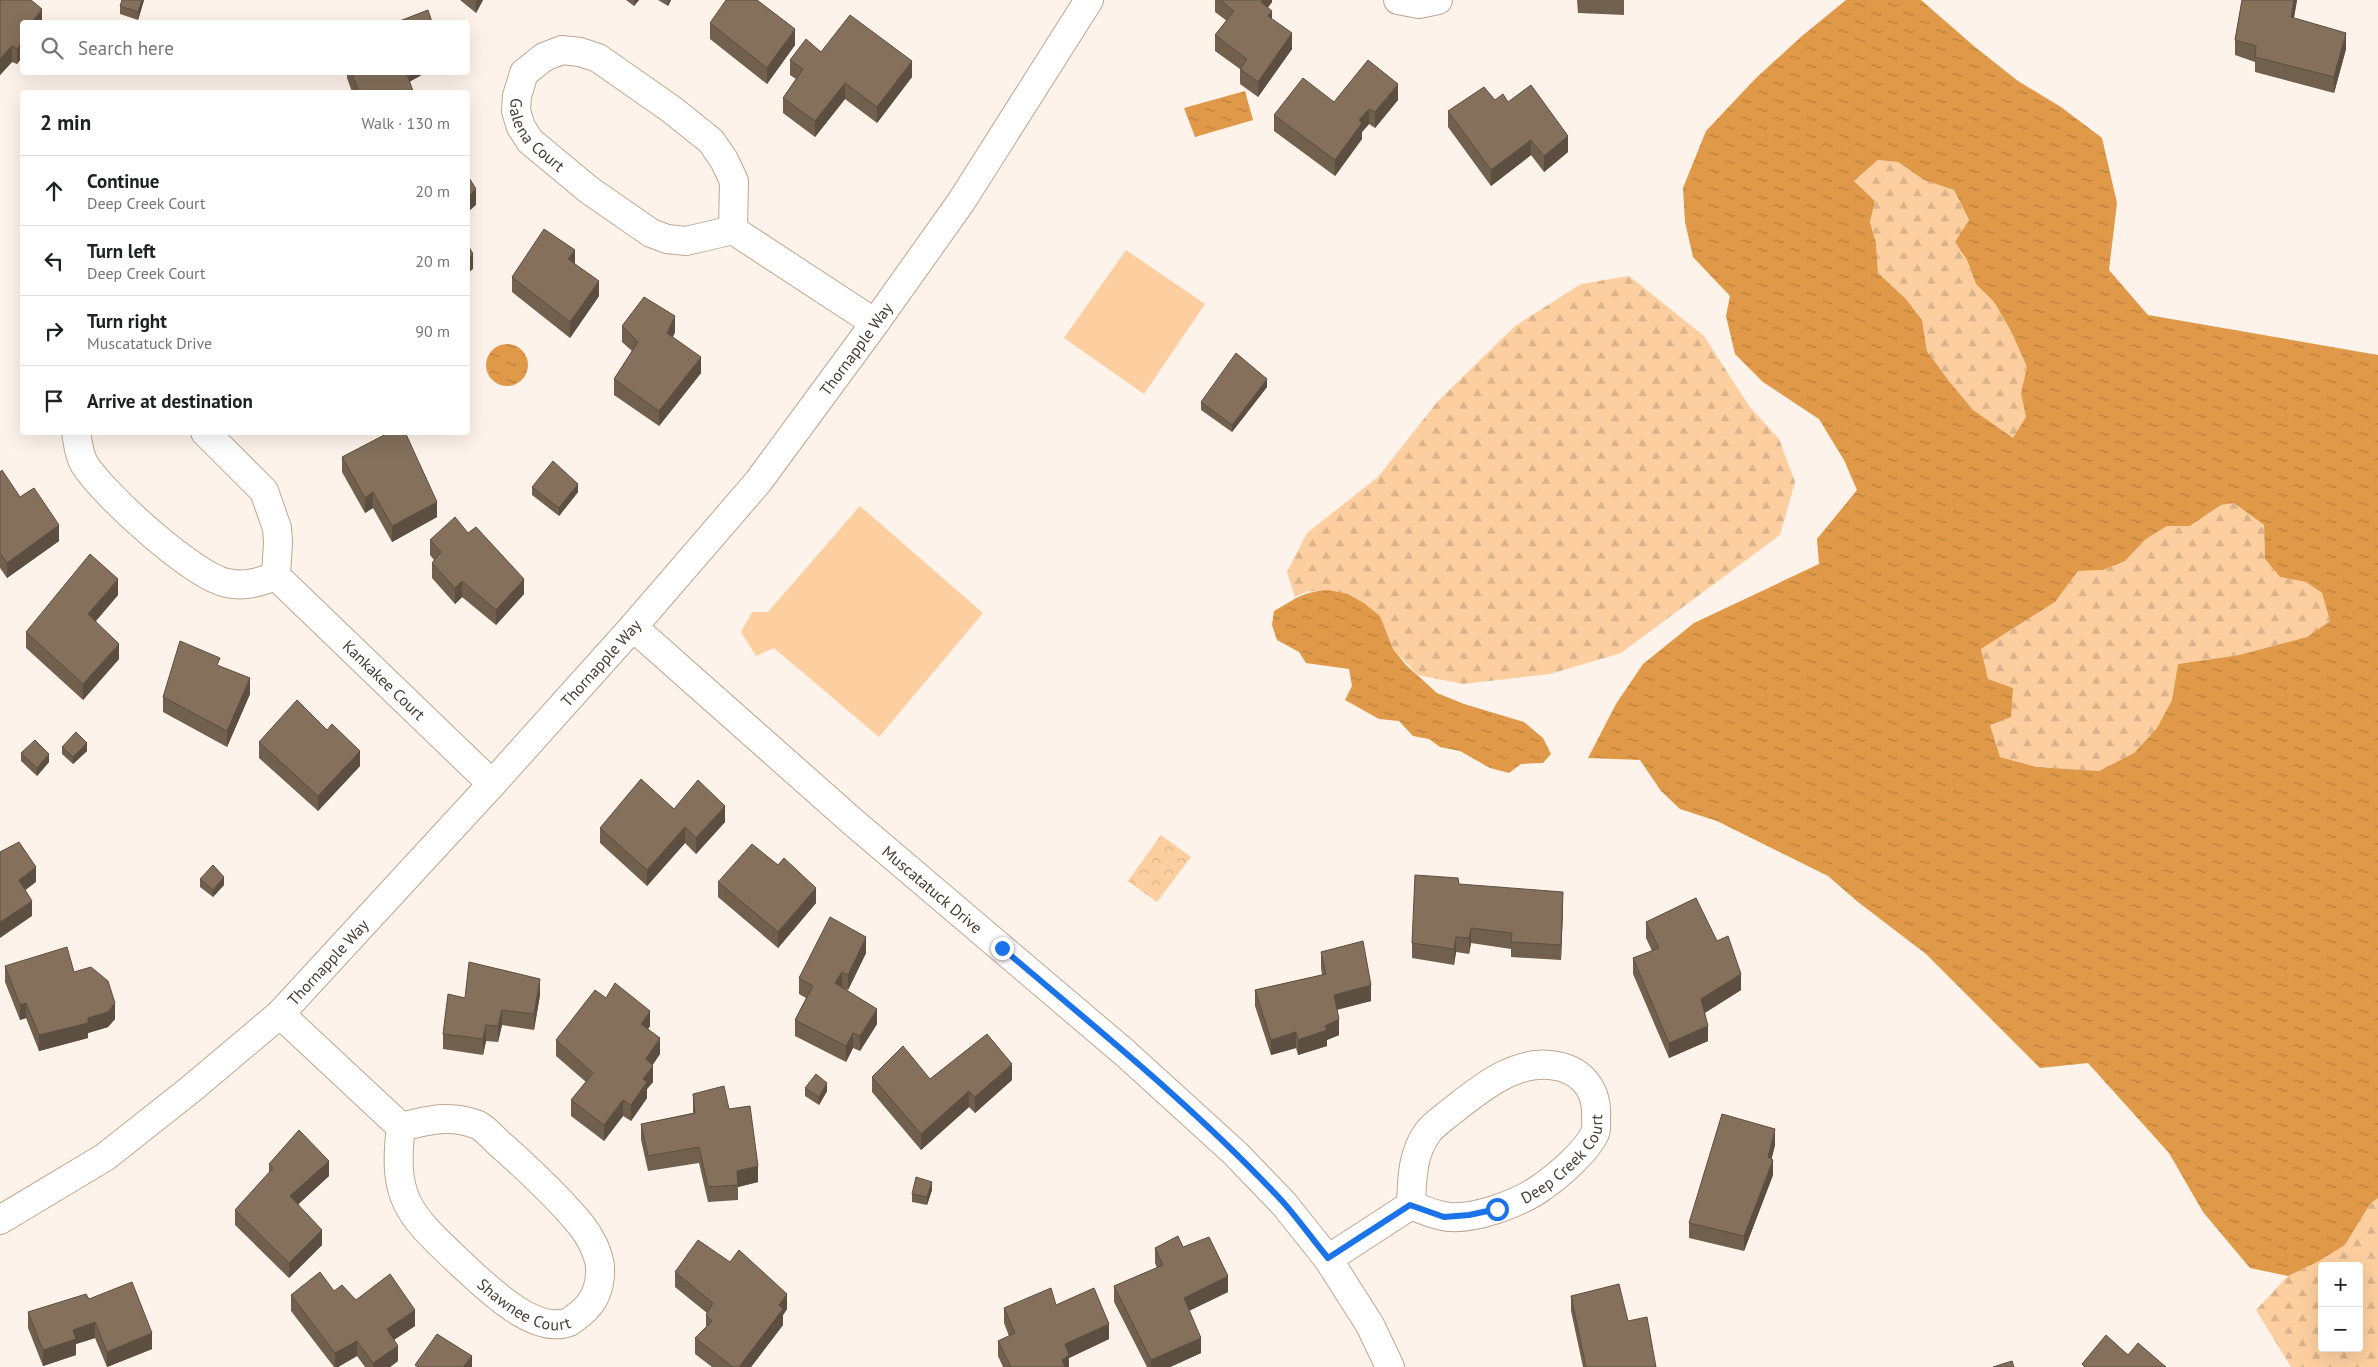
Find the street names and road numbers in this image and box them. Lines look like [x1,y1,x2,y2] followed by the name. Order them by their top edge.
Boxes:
[506,97,569,176] street label: Galena Court
[815,298,897,399] street label: Thornapple Way
[556,615,645,711] street label: Thornapple Way
[339,636,430,725] street label: Kankakee Court
[878,841,986,937] street label: Muscatatuck Drive
[283,914,373,1010] street label: Thornapple Way
[1517,1113,1607,1208] street label: Deep Creek Court
[473,1274,574,1334] street label: Shawnee Court

